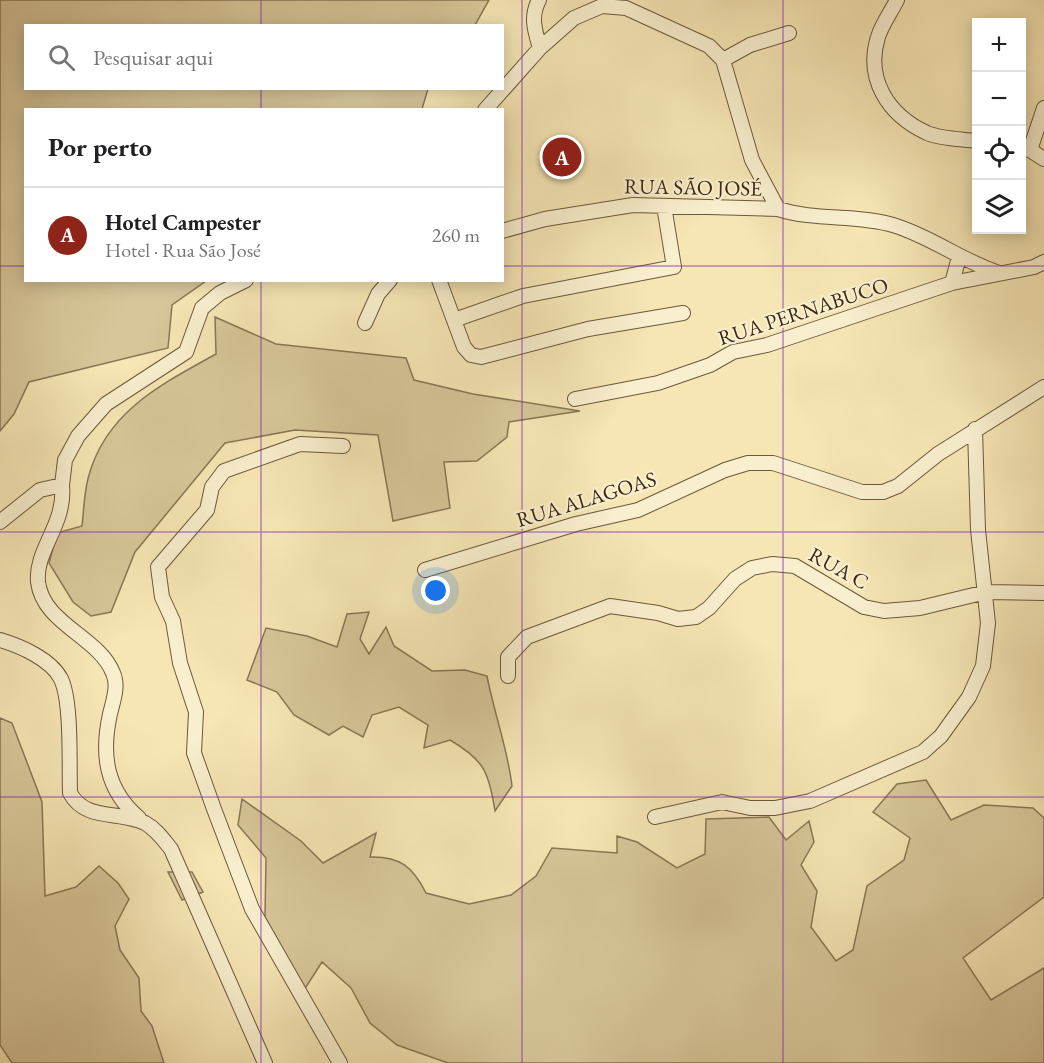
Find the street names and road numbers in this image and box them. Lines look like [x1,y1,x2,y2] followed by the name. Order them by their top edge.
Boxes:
[624,172,762,202] street label: RUA SÃO JOSÉ
[714,271,892,351] street label: RUA PERNABUCO
[513,465,659,533] street label: RUA ALAGOAS
[804,541,874,595] street label: RUA C

